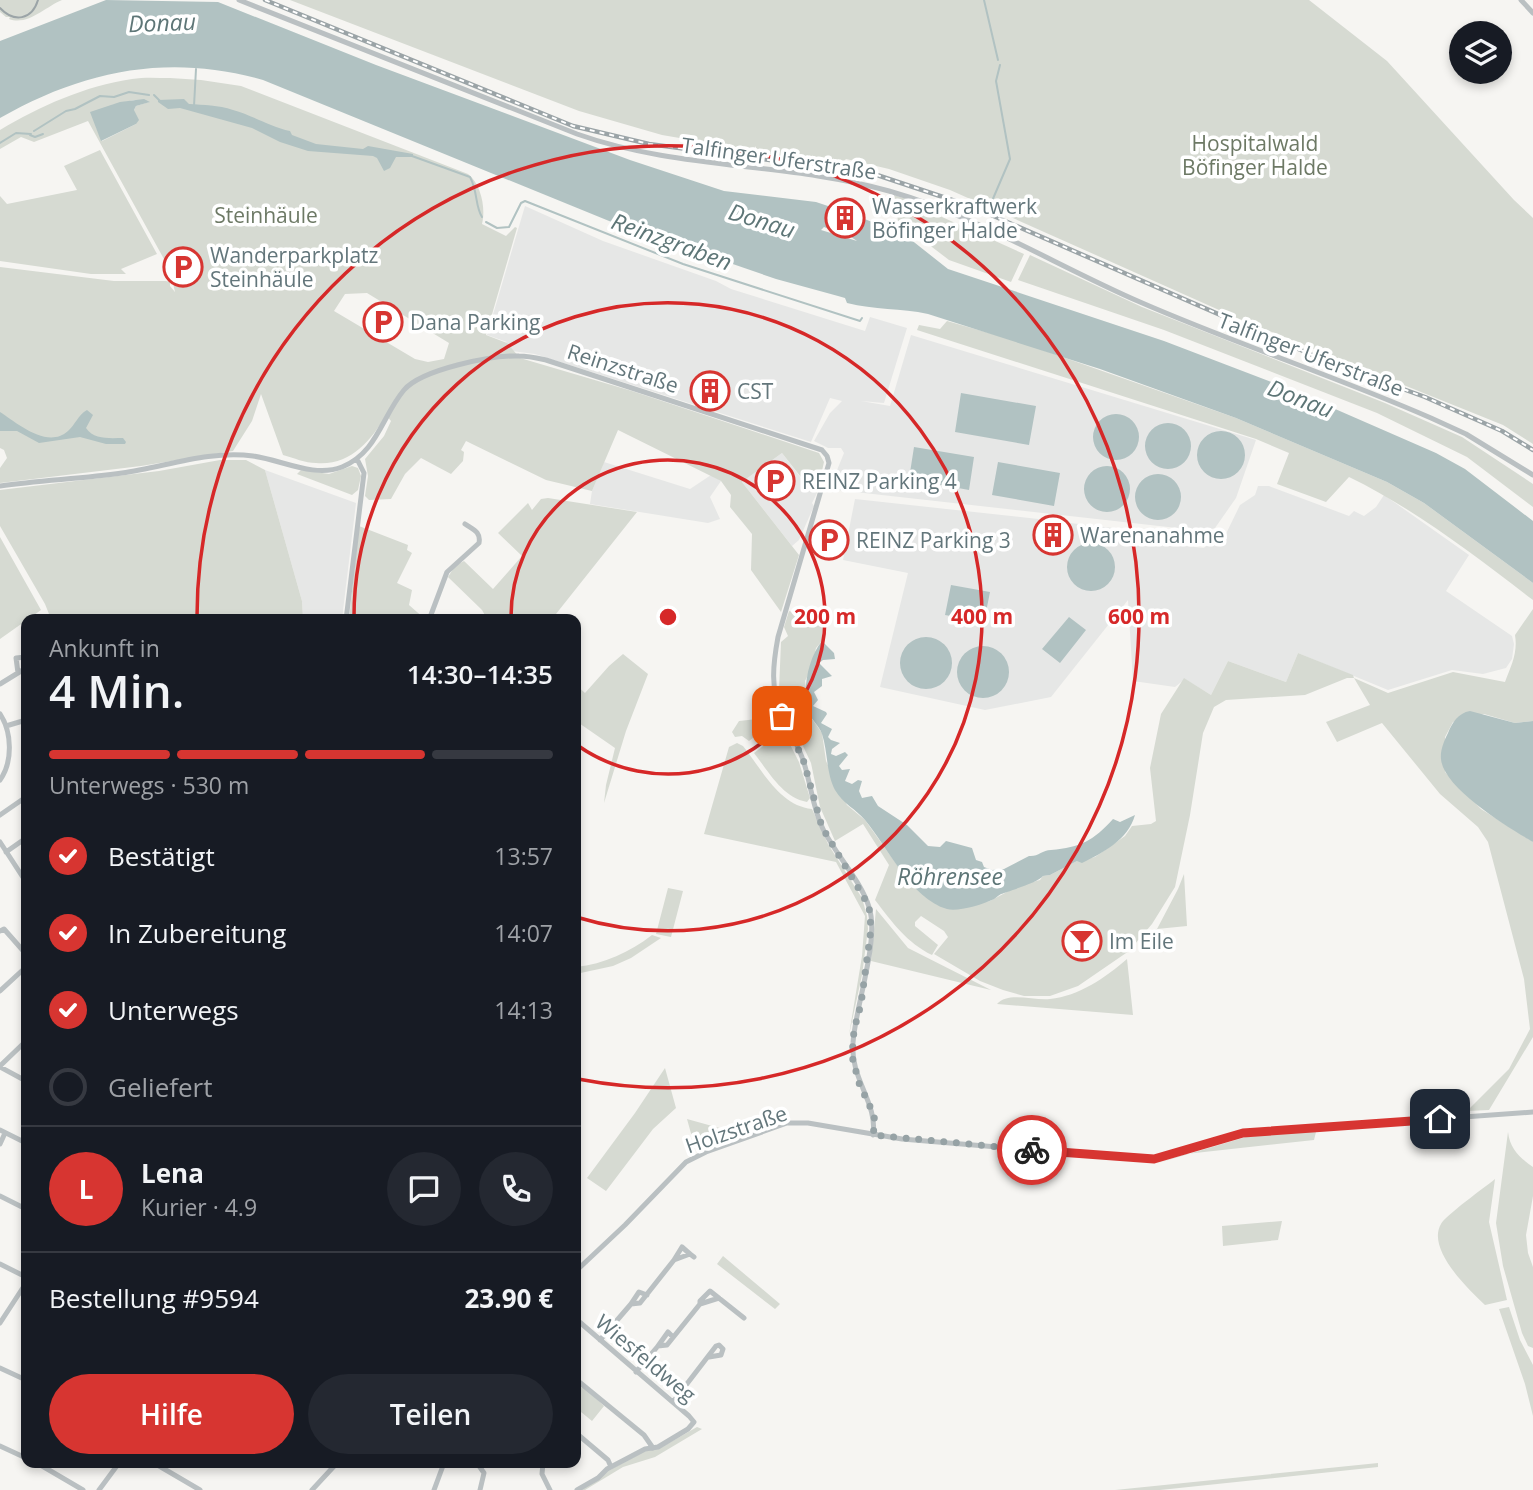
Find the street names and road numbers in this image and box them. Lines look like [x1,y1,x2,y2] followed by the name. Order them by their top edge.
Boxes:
[680,130,878,186] street label: Talfinger Uferstraße
[1214,306,1408,402] street label: Talfinger Uferstraße
[564,337,682,399] street label: Reinzstraße
[681,1099,791,1159] street label: Holzstraße
[590,1308,702,1408] street label: Wiesfeldweg

